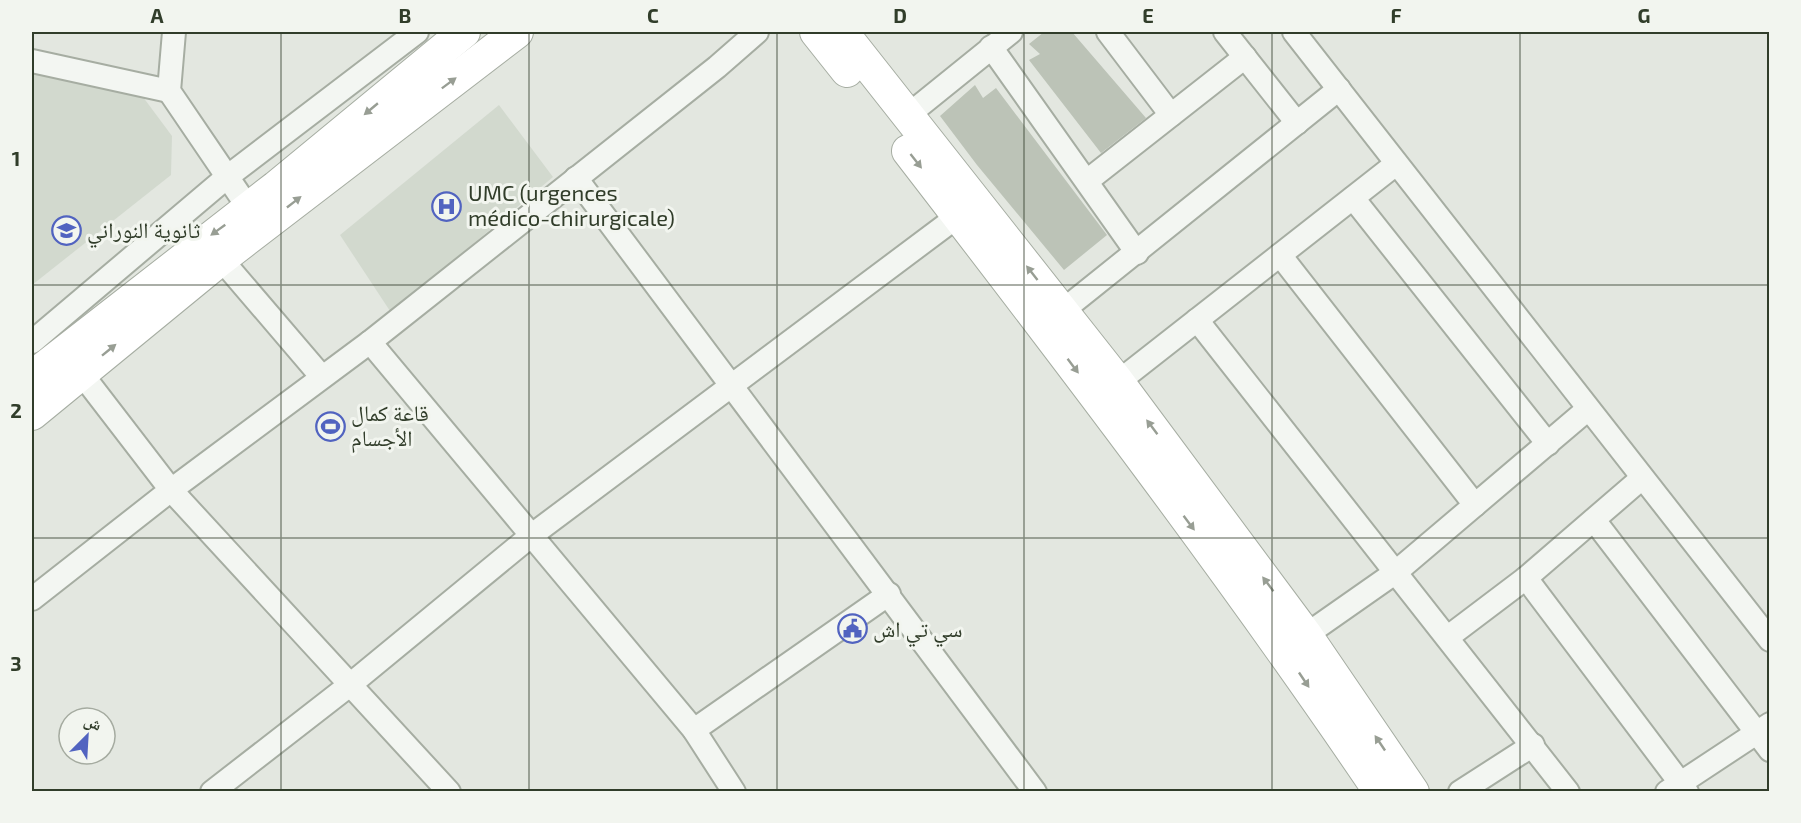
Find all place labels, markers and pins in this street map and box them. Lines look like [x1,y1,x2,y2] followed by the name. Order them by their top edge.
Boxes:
[468,179,675,230] place label: UMC (urgences médico-chirurgicale)
[431,190,463,222] hospital icon: UMC (urgences médico-chirurgicale)
[50,214,82,246] school or university icon: ثانوية النوراني
[87,216,200,248] place label: ثانوية النوراني
[351,399,429,453] place label: قاعة كمال الأجسام
[314,410,346,442] sports icon: قاعة كمال الأجسام
[836,613,868,645] public building icon: سي تي اش
[873,615,963,647] place label: سي تي اش

